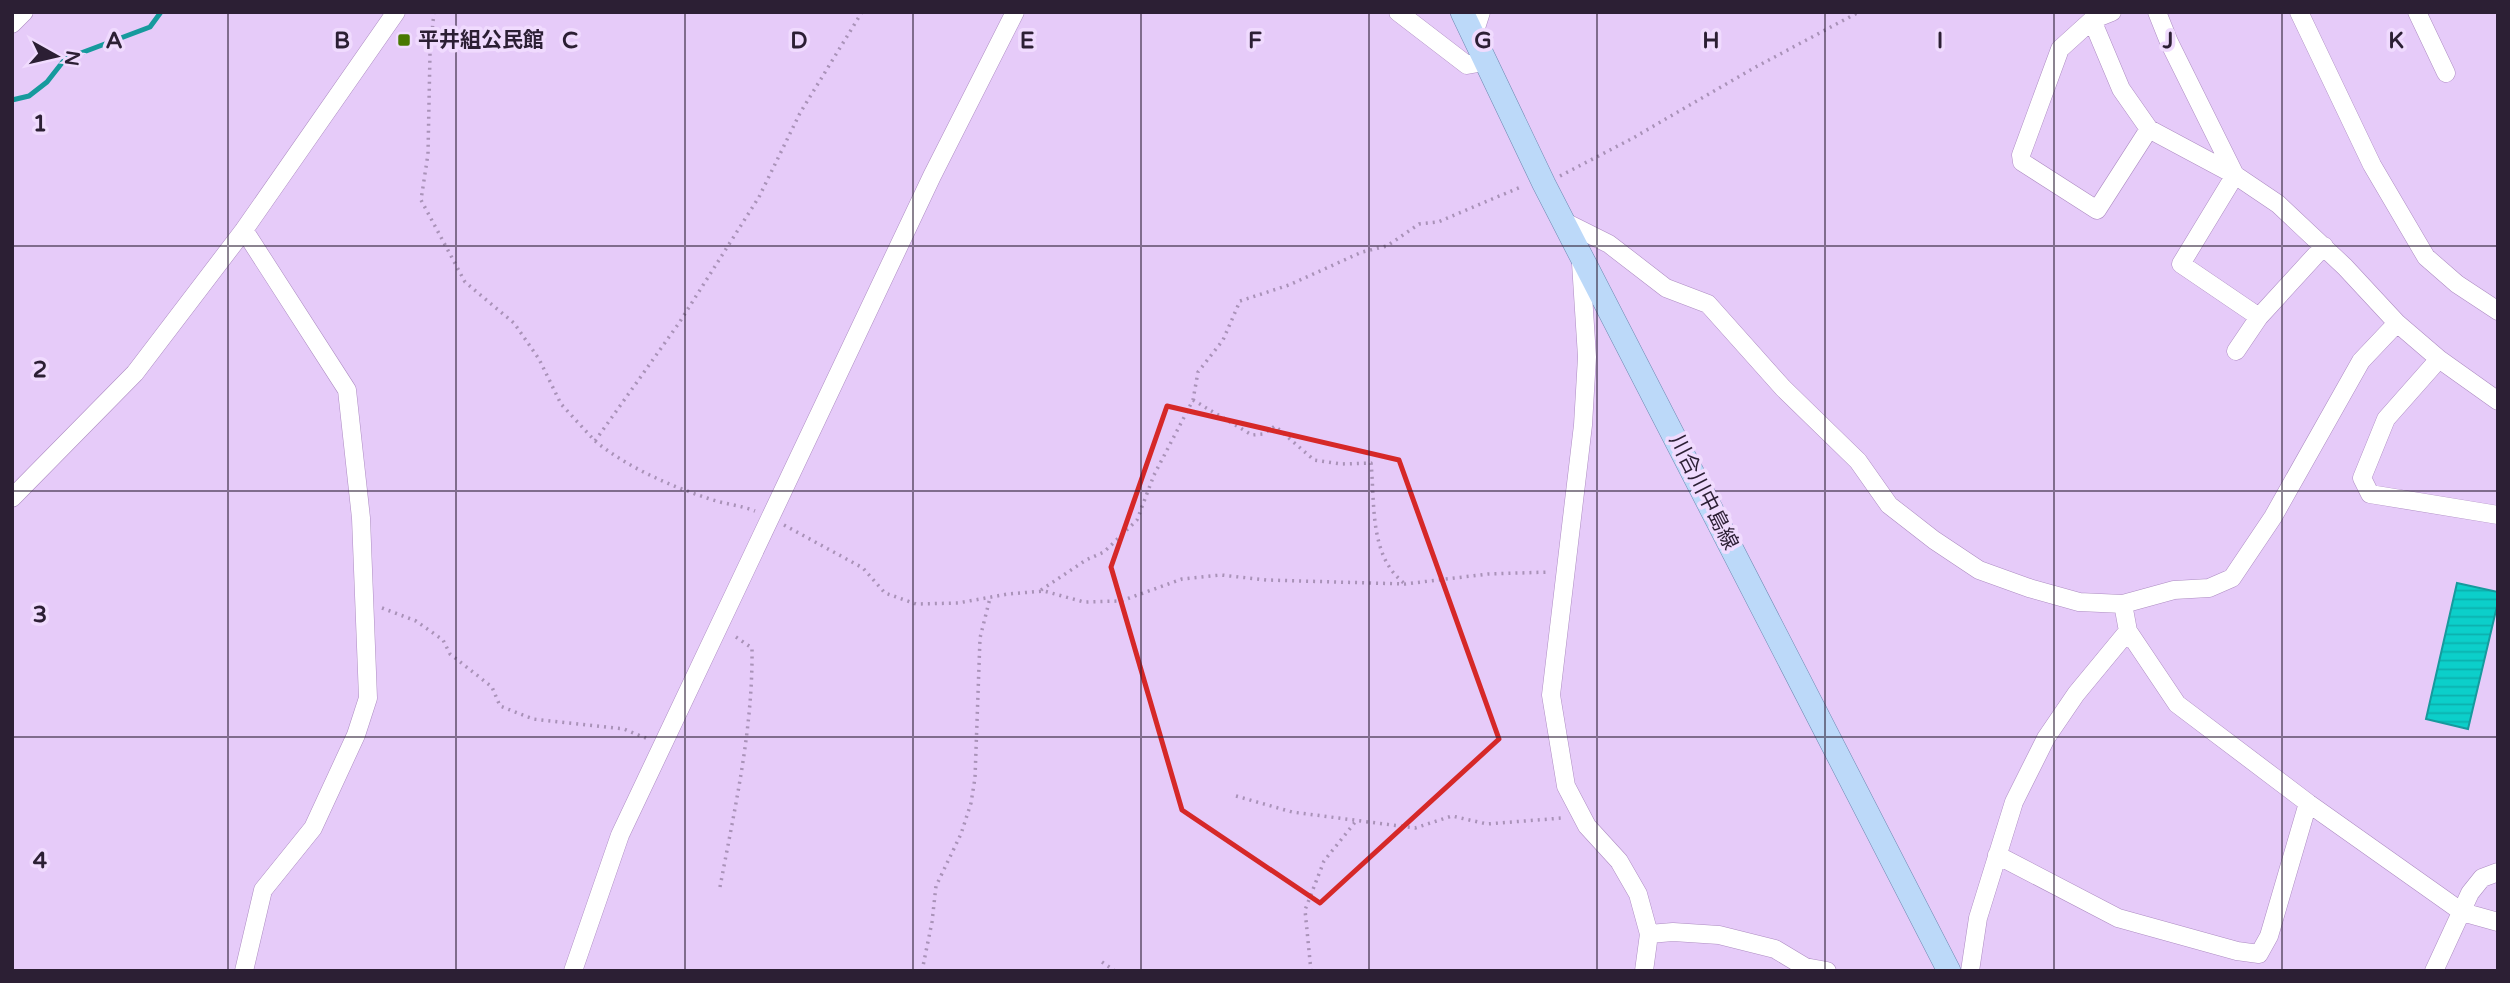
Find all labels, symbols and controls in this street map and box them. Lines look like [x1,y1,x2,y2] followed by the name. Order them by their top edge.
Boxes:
[21,21,91,91] north arrow
[105,27,123,55] text: A
[334,27,350,55] text: B
[562,27,578,55] text: C
[790,27,808,55] text: D
[1020,27,1034,55] text: E
[1248,27,1262,55] text: F
[1474,27,1492,55] text: G
[1702,27,1720,55] text: H
[1937,27,1943,55] text: I
[2162,27,2173,55] text: J
[2388,27,2404,55] text: K
[418,28,544,53] place label: 平井組公民館
[396,32,412,48] marker: 平井組公民館
[60,49,84,67] text: N
[33,110,47,138] text: 1
[33,356,47,384] text: 2
[1664,430,1743,554] street label: 川合川中島線
[33,601,47,629] text: 3
[33,847,48,875] text: 4

